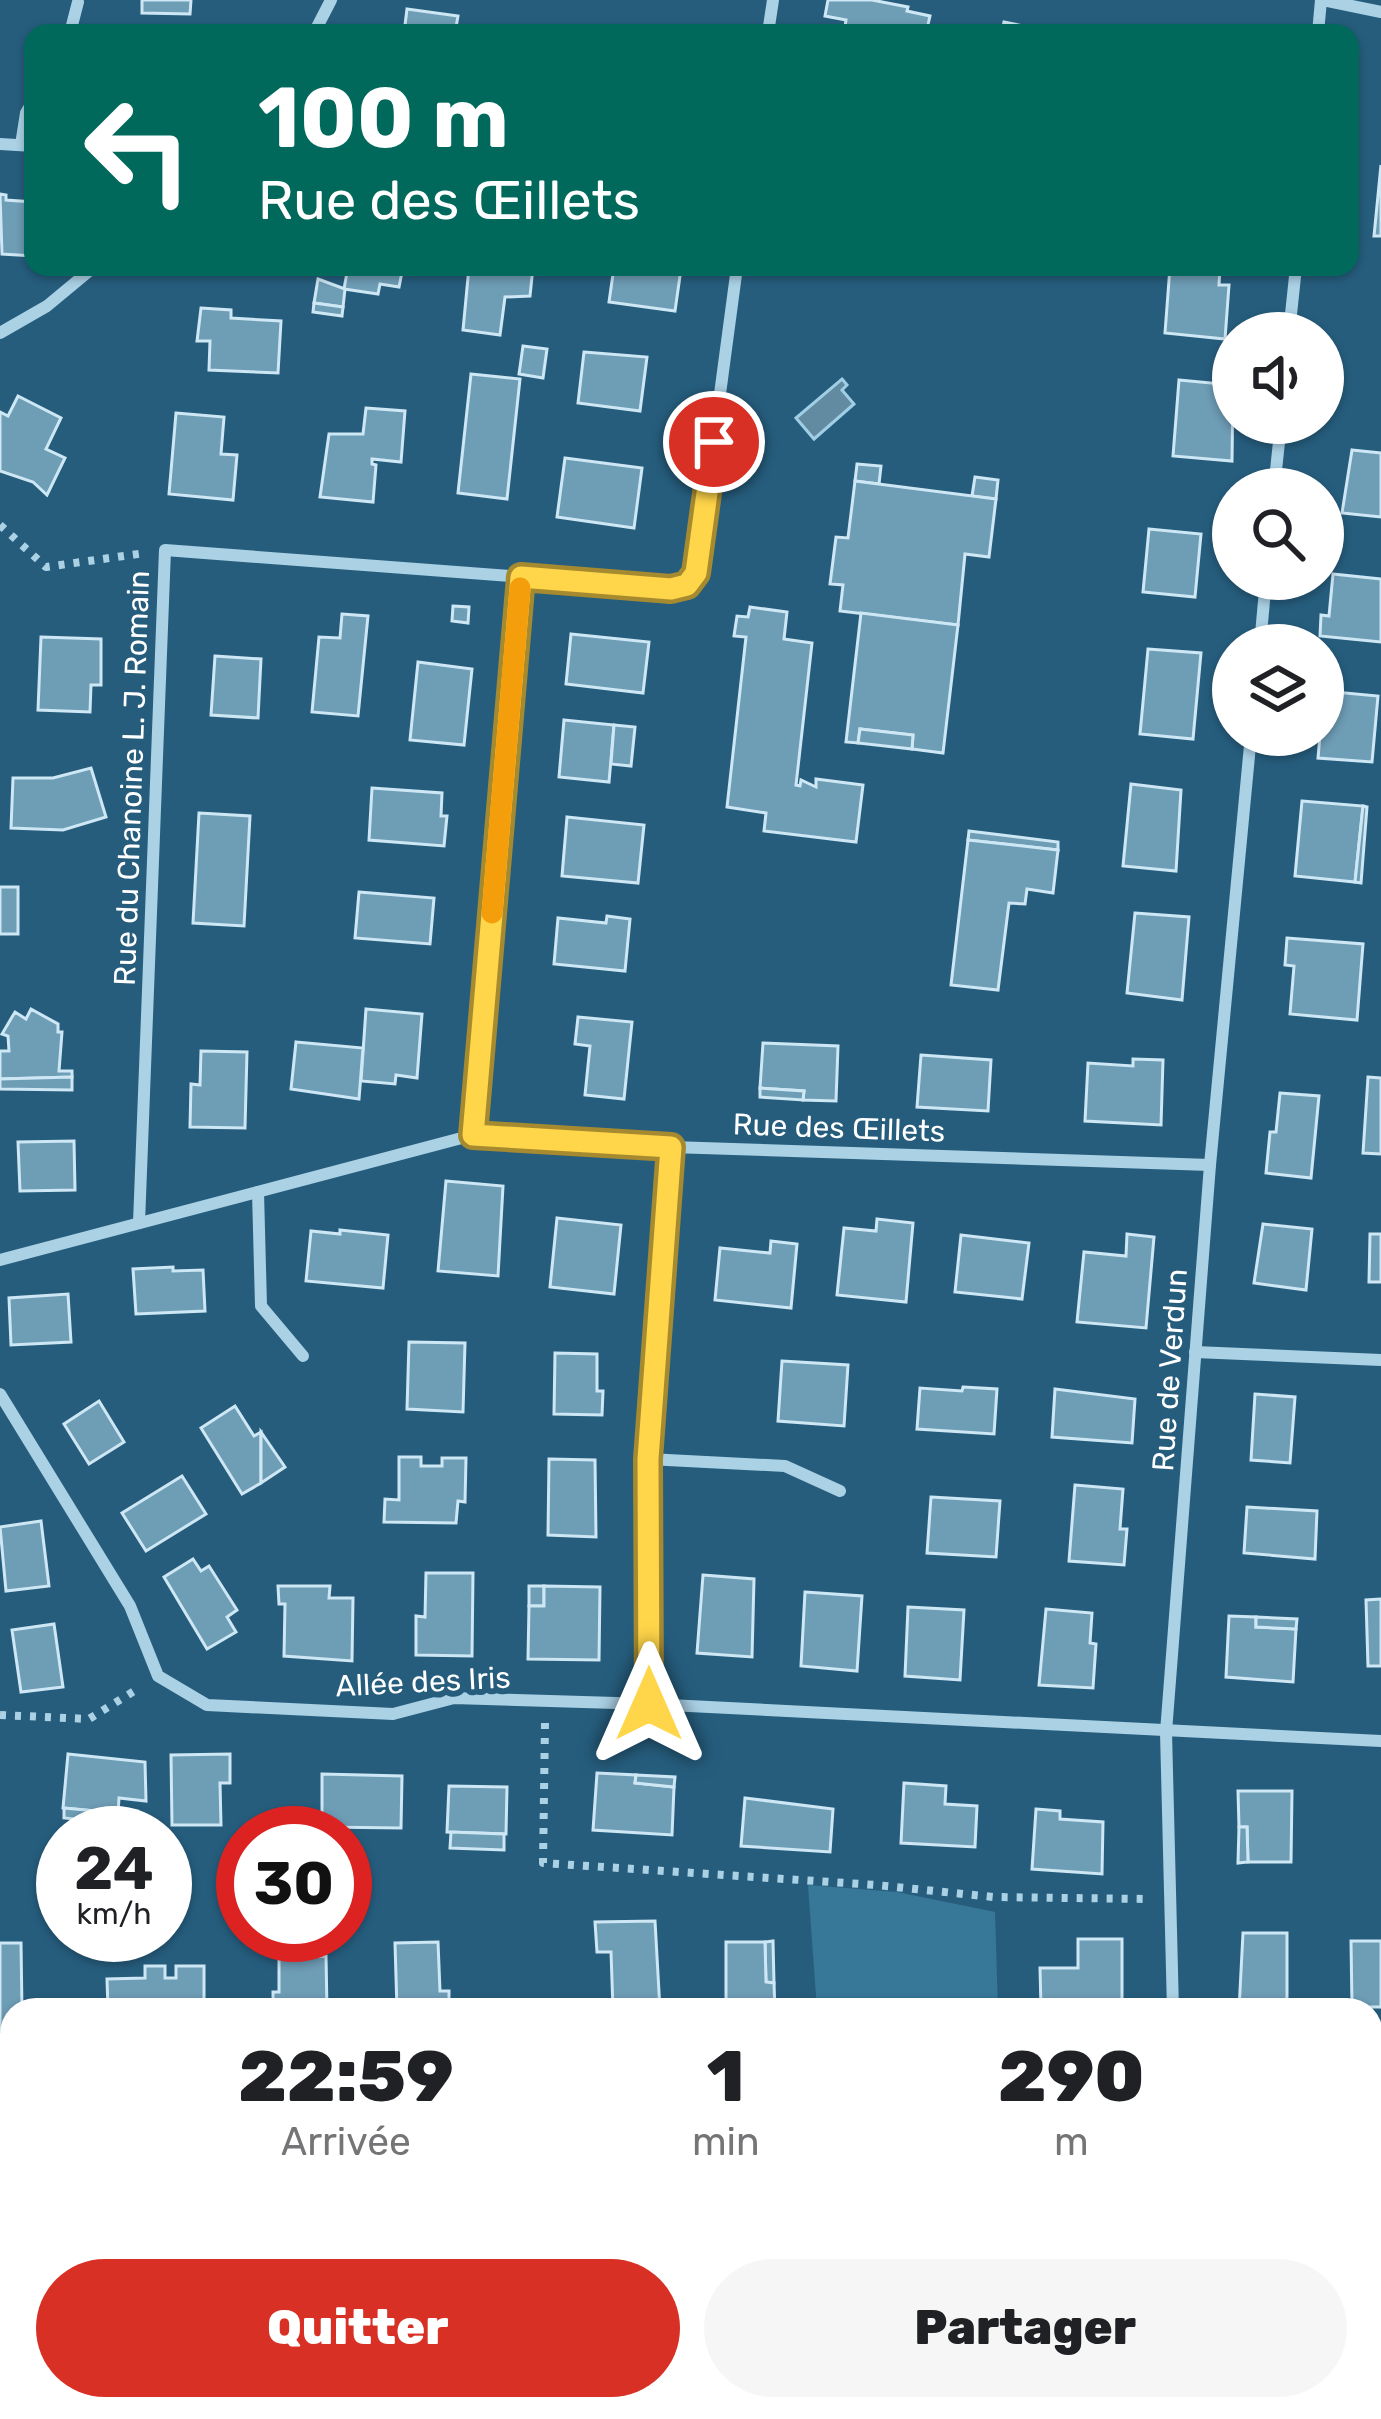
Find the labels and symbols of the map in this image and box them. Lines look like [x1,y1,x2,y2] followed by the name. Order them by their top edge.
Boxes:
[663,391,765,493] pin
[107,570,157,986] street label: Rue du Chanoine L. J. Romain
[732,1106,946,1150] street label: Rue des Œillets
[1145,1267,1195,1473] street label: Rue de Verdun
[586,1641,712,1767] position arrow
[335,1659,511,1705] street label: Allée des Iris
[216,1806,372,1962] speed limit sign: 30

